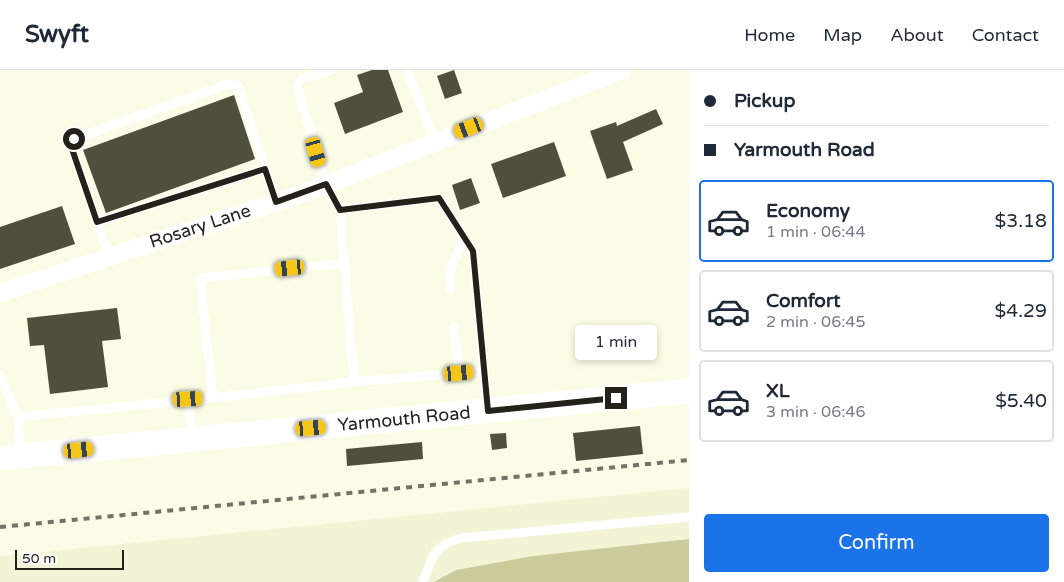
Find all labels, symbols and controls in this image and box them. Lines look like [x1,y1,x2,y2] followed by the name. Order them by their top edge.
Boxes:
[25,20,89,49] text: Swyft
[744,24,795,46] text: Home
[823,24,862,46] text: Map
[890,24,944,46] text: About
[972,24,1039,46] text: Contact
[734,90,795,112] text: Pickup
[452,116,485,140] car
[63,128,85,150] route start
[304,136,327,168] car
[734,139,875,161] text: Yarmouth Road
[146,199,254,253] street label: Rosary Lane
[706,199,751,244] icon: car
[766,200,850,222] text: Economy
[995,210,1047,232] text: $3.18
[766,222,865,242] text: 1 min · 06:44
[274,259,305,277] car
[706,289,751,334] icon: car
[766,290,840,312] text: Comfort
[995,300,1047,322] text: $4.29
[766,312,865,332] text: 2 min · 06:45
[575,325,657,360] callout: 1 min
[595,332,637,352] text: 1 min
[443,364,474,382] car
[706,379,751,424] icon: car
[766,380,790,402] text: XL
[605,387,627,409] route end
[995,390,1047,412] text: $5.40
[172,391,203,407] car
[337,401,472,436] street label: Yarmouth Road
[766,402,865,422] text: 3 min · 06:46
[295,419,326,437] car
[63,441,94,459] car
[704,514,1049,572] button: Confirm
[15,547,124,570] scale bar
[22,550,56,567] text: 50 m

